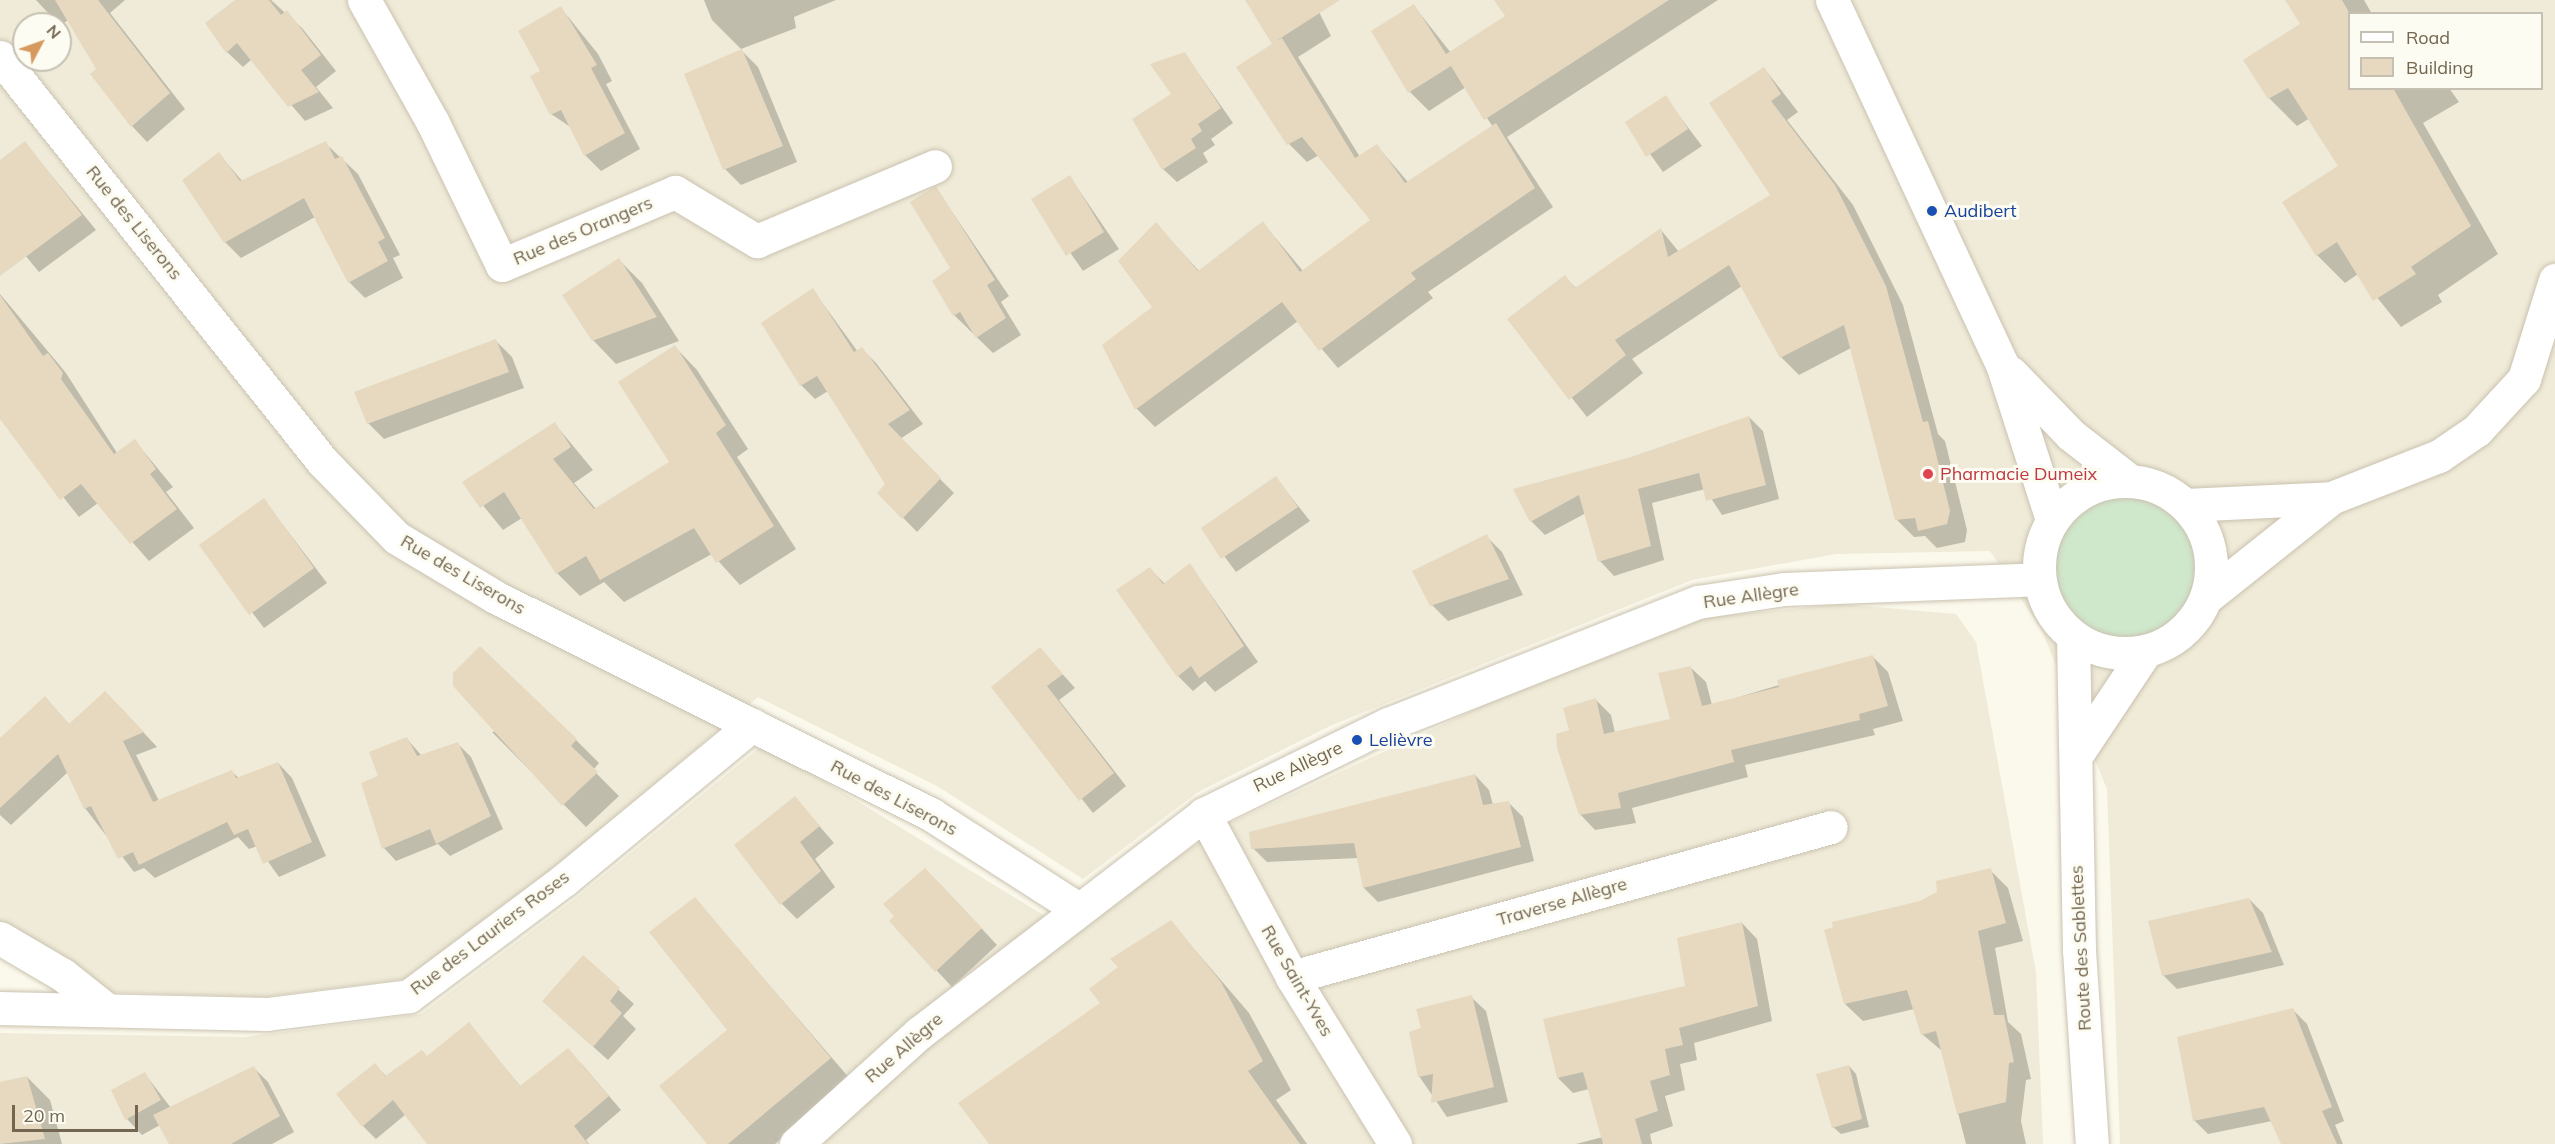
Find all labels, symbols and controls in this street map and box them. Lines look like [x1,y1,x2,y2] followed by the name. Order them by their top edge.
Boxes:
[12,12,72,72] north arrow
[2348,12,2543,90] legend
[43,20,66,43] text: N
[2406,26,2450,49] text: Road
[2406,56,2474,79] text: Building
[81,162,187,284] street label: Rue des Liserons
[510,192,656,270] street label: Rue des Orangers
[1944,200,2017,222] place label: Audibert
[1925,204,1939,218] marker: Audibert
[1940,463,2097,485] place label: Pharmacie Dumeix
[1921,467,1935,481] marker: Pharmacie Dumeix
[397,531,529,619] street label: Rue des Liserons
[1702,579,1800,613] street label: Rue Allègre
[1369,729,1433,751] place label: Lelièvre
[1350,733,1364,747] marker: Lelièvre
[1250,737,1346,797] street label: Rue Allègre
[827,755,961,841] street label: Rue des Liserons
[2066,865,2096,1031] street label: Route des Sablettes
[406,866,574,1000] street label: Rue des Lauriers Roses
[1494,873,1630,931] street label: Traverse Allègre
[1256,922,1338,1040] street label: Rue Saint-Yves
[861,1008,947,1088] street label: Rue Allègre
[15,1093,141,1131] scale bar
[23,1104,65,1127] text: 20 m

